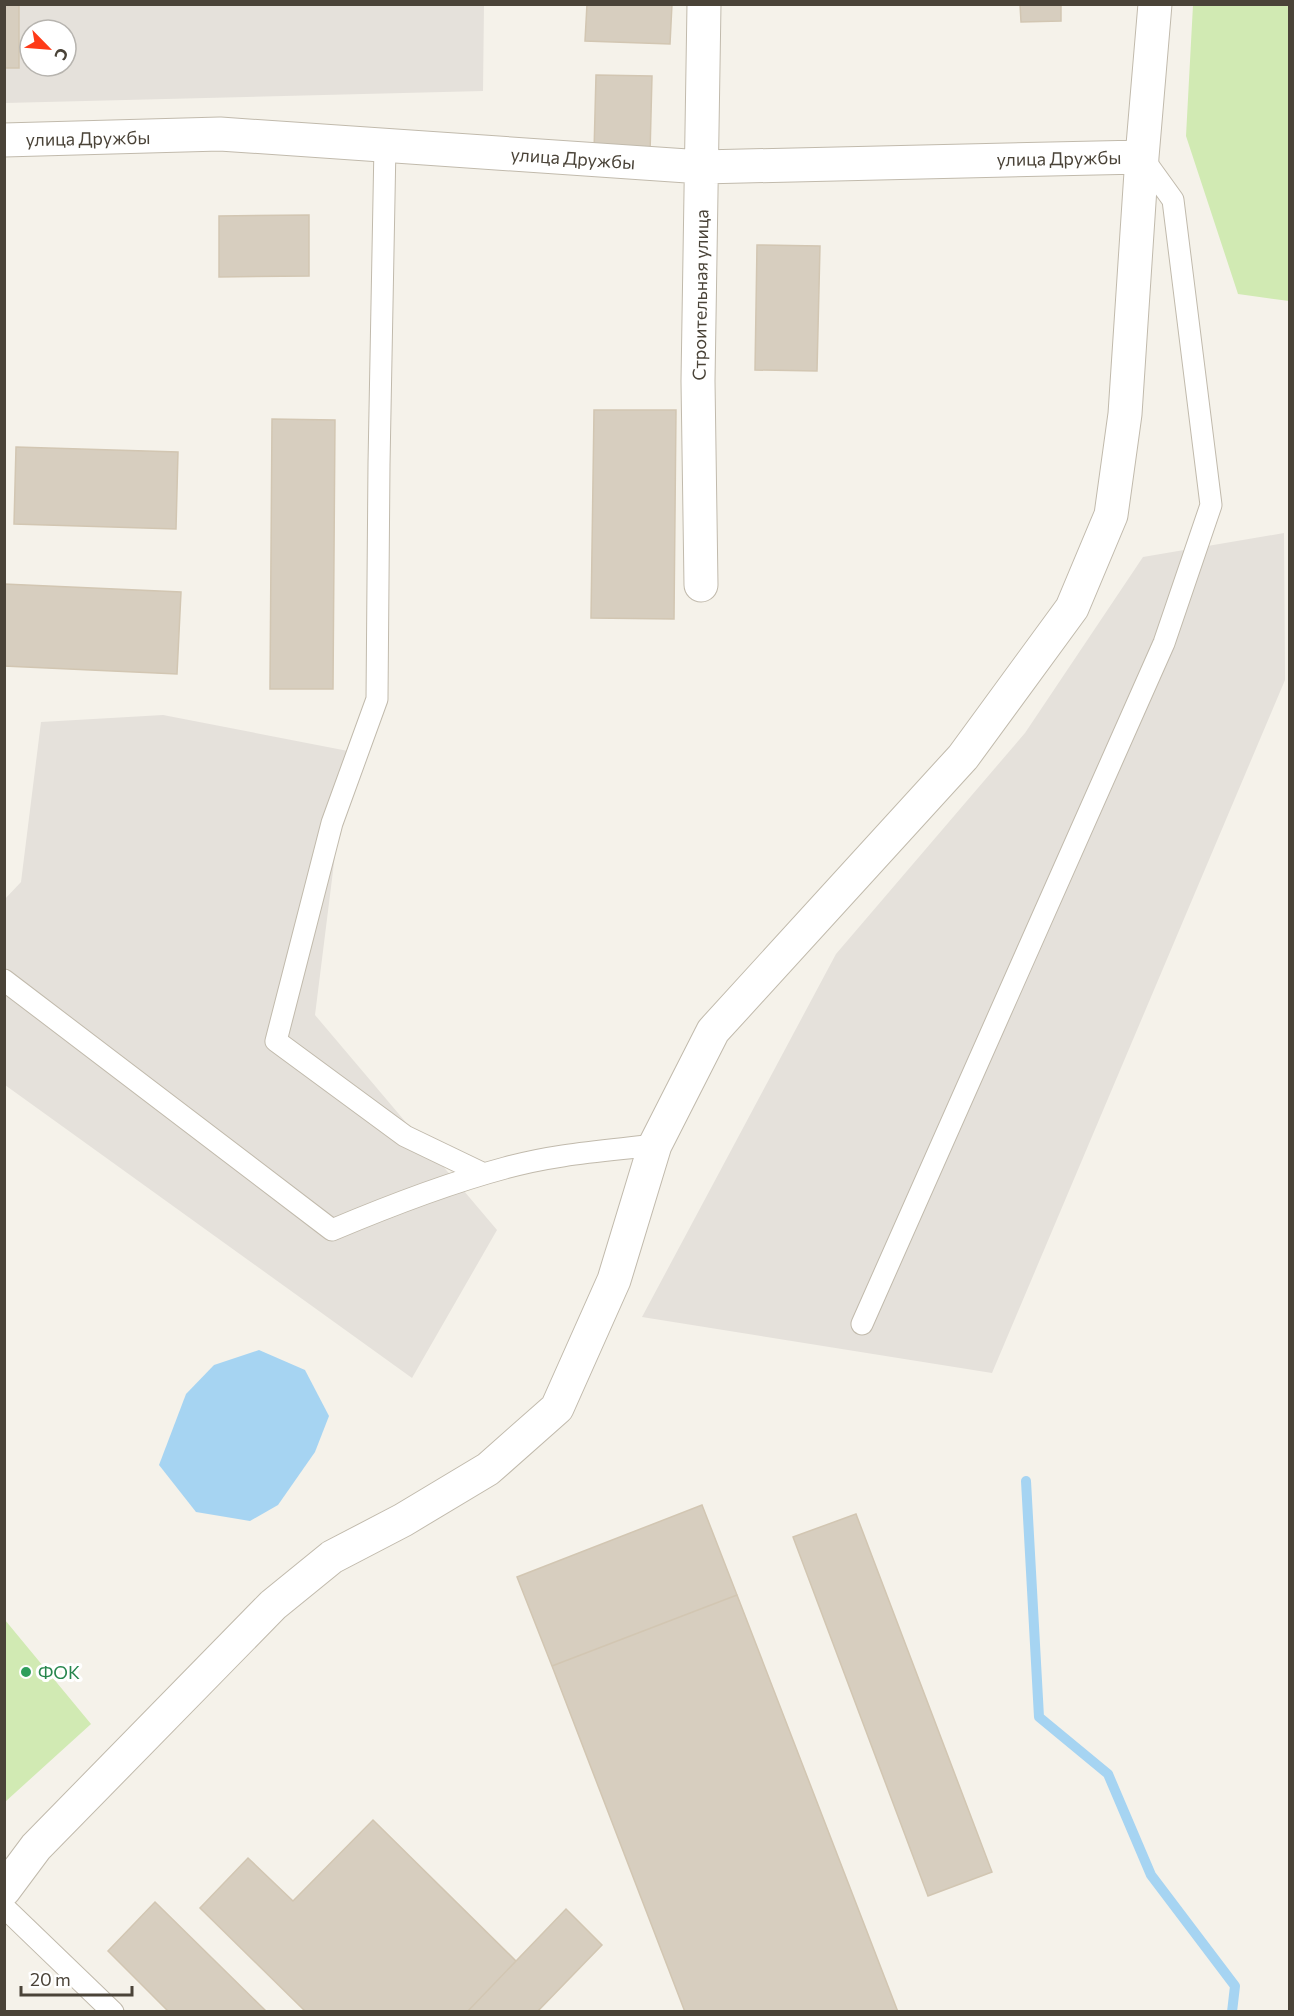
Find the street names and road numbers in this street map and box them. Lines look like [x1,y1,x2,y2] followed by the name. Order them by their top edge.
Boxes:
[26,126,150,150] street label: улица Дружбы
[510,143,636,173] street label: улица Дружбы
[997,146,1121,170] street label: улица Дружбы
[688,209,712,381] street label: Строительная улица

